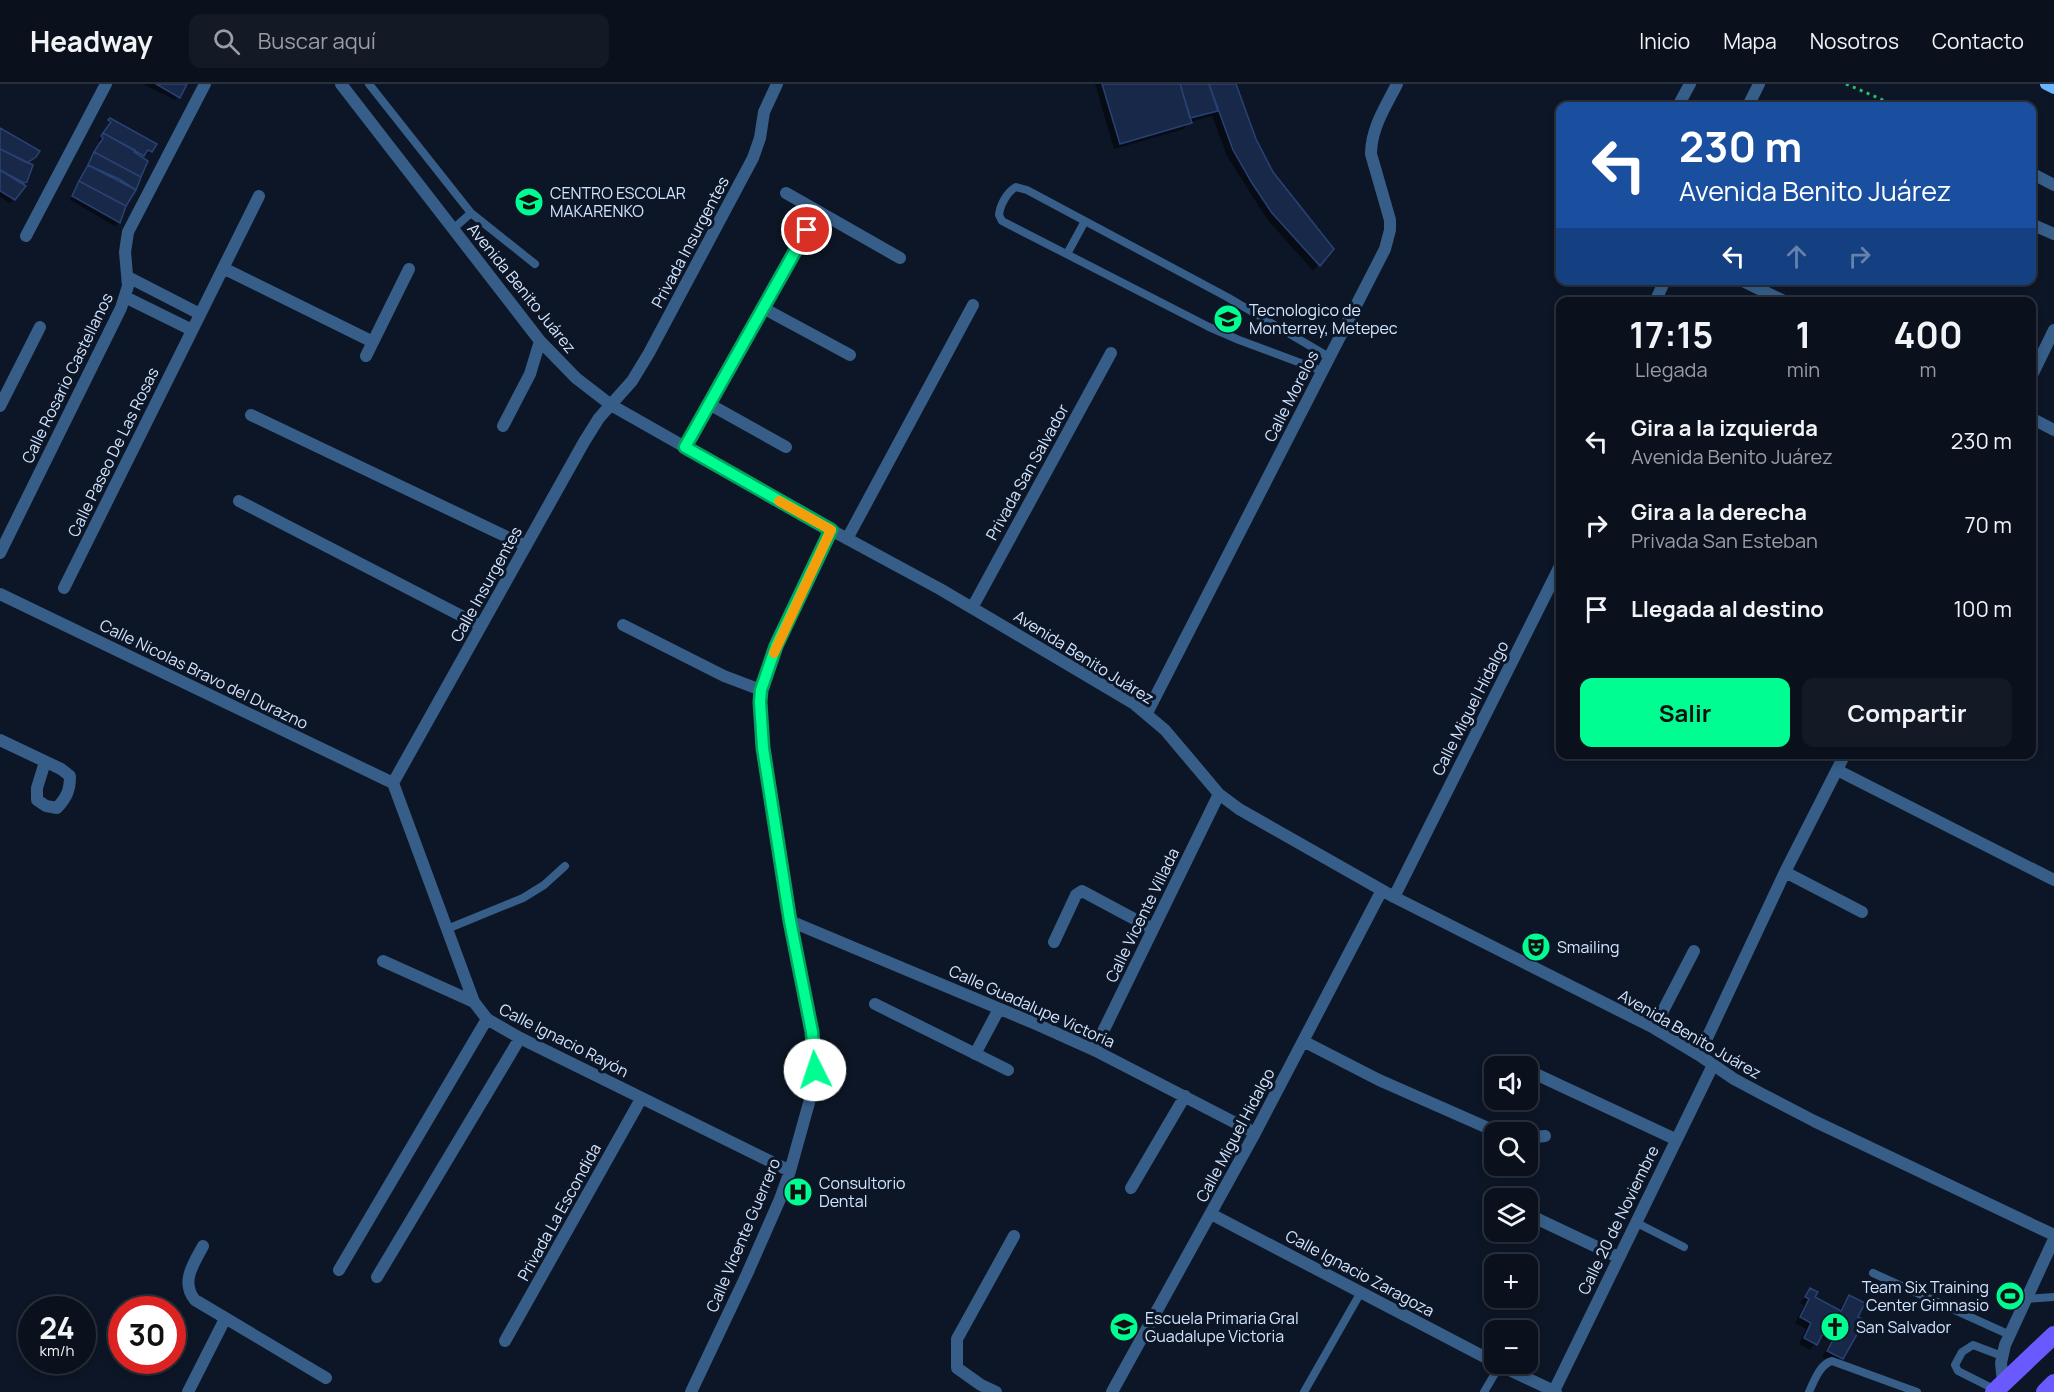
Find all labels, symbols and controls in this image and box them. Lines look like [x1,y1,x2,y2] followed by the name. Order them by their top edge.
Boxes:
[189,14,609,68] search box
[30,22,153,60] text: Headway
[210,25,243,58] icon: search
[258,26,376,56] text: Buscar aquí
[1639,27,1690,55] text: Inicio
[1723,27,1777,55] text: Mapa
[1810,27,1899,55] text: Nosotros
[1932,27,2024,55] text: Contacto
[1679,117,1802,175] text: 230 m
[1580,126,1658,204] icon: left
[646,172,734,312] street label: Privada Insurgentes
[1679,172,1951,209] text: Avenida Benito Juárez
[550,182,686,222] place label: CENTRO ESCOLAR MAKARENKO
[513,186,545,218] school or university icon: CENTRO ESCOLAR MAKARENKO
[781,204,832,255] pin
[790,213,823,246] icon: arrive
[463,218,581,358] street label: Avenida Benito Juárez
[1717,240,1750,273] icon: left
[1780,240,1813,273] icon: ahead
[1843,240,1876,273] icon: right
[16,289,118,467] street label: Calle Rosario Castellanos
[1249,299,1398,339] place label: Tecnologico de Monterrey, Metepec
[1212,303,1244,335] school or university icon: Tecnologico de Monterrey, Metepec
[1629,310,1713,359] text: 17:15
[1796,310,1811,359] text: 1
[1893,310,1963,359] text: 400
[1259,347,1323,445] street label: Calle Morelos
[1635,356,1708,383] text: Llegada
[1787,356,1820,383] text: min
[1920,356,1937,383] text: m
[62,364,164,540] street label: Calle Paseo De Las Rosas
[980,400,1074,544] street label: Privada San Salvador
[1631,413,1818,443] text: Gira a la izquierda
[1580,425,1613,458] icon: left
[1951,426,2012,456] text: 230 m
[1631,443,1833,470] text: Avenida Benito Juárez
[1631,497,1807,527] text: Gira a la derecha
[1580,509,1613,542] icon: right
[1964,510,2012,540] text: 70 m
[445,522,527,646] street label: Calle Insurgentes
[1631,527,1818,554] text: Privada San Esteban
[1580,593,1613,626] icon: arrive
[1631,594,1824,624] text: Llegada al destino
[1954,594,2012,624] text: 100 m
[1010,605,1158,709] street label: Avenida Benito Juárez
[96,614,312,734] street label: Calle Nicolas Bravo del Durazno
[1426,637,1514,779] street label: Calle Miguel Hidalgo
[1580,678,1790,747] button: Salir
[1802,678,2012,747] button: Compartir
[1100,844,1184,986] street label: Calle Vicente Villada
[1520,931,1552,963] theatre icon: Smailing
[1557,936,1620,958] place label: Smailing
[946,959,1118,1053] street label: Calle Guadalupe Victoria
[1615,984,1765,1084] street label: Avenida Benito Juárez
[495,998,633,1082] street label: Calle Ignacio Rayón
[783,1038,847,1102] position arrow
[1484,1056,1538,1374] map controls
[1484,1056,1538,1110] button: sound
[1190,1064,1280,1206] street label: Calle Miguel Hidalgo
[1484,1122,1538,1176] button: search
[512,1139,606,1285] street label: Privada La Escondida
[1572,1142,1664,1298] street label: Calle 20 de Noviembre
[701,1155,785,1315] street label: Calle Vicente Guerrero
[819,1172,906,1212] place label: Consultorio Dental
[782,1176,814,1208] hospital icon: Consultorio Dental
[1484,1188,1538,1242] button: layers
[1282,1224,1438,1322] street label: Calle Ignacio Zaragoza
[1484,1254,1538,1308] button: +
[1862,1276,1989,1316] place label: Team Six Training Center Gimnasio
[1994,1280,2026,1312] sports icon: Team Six Training Center Gimnasio
[108,1296,186,1374] speed limit sign: 30
[39,1307,75,1348] text: 24
[1145,1307,1299,1347] place label: Escuela Primaria Gral Guadalupe Victoria
[1108,1311,1140,1343] school or university icon: Escuela Primaria Gral Guadalupe Victoria
[1819,1311,1851,1343] church icon: San Salvador
[1856,1316,1951,1338] place label: San Salvador
[1484,1320,1538,1374] button: −
[40,1340,74,1361] text: km/h

